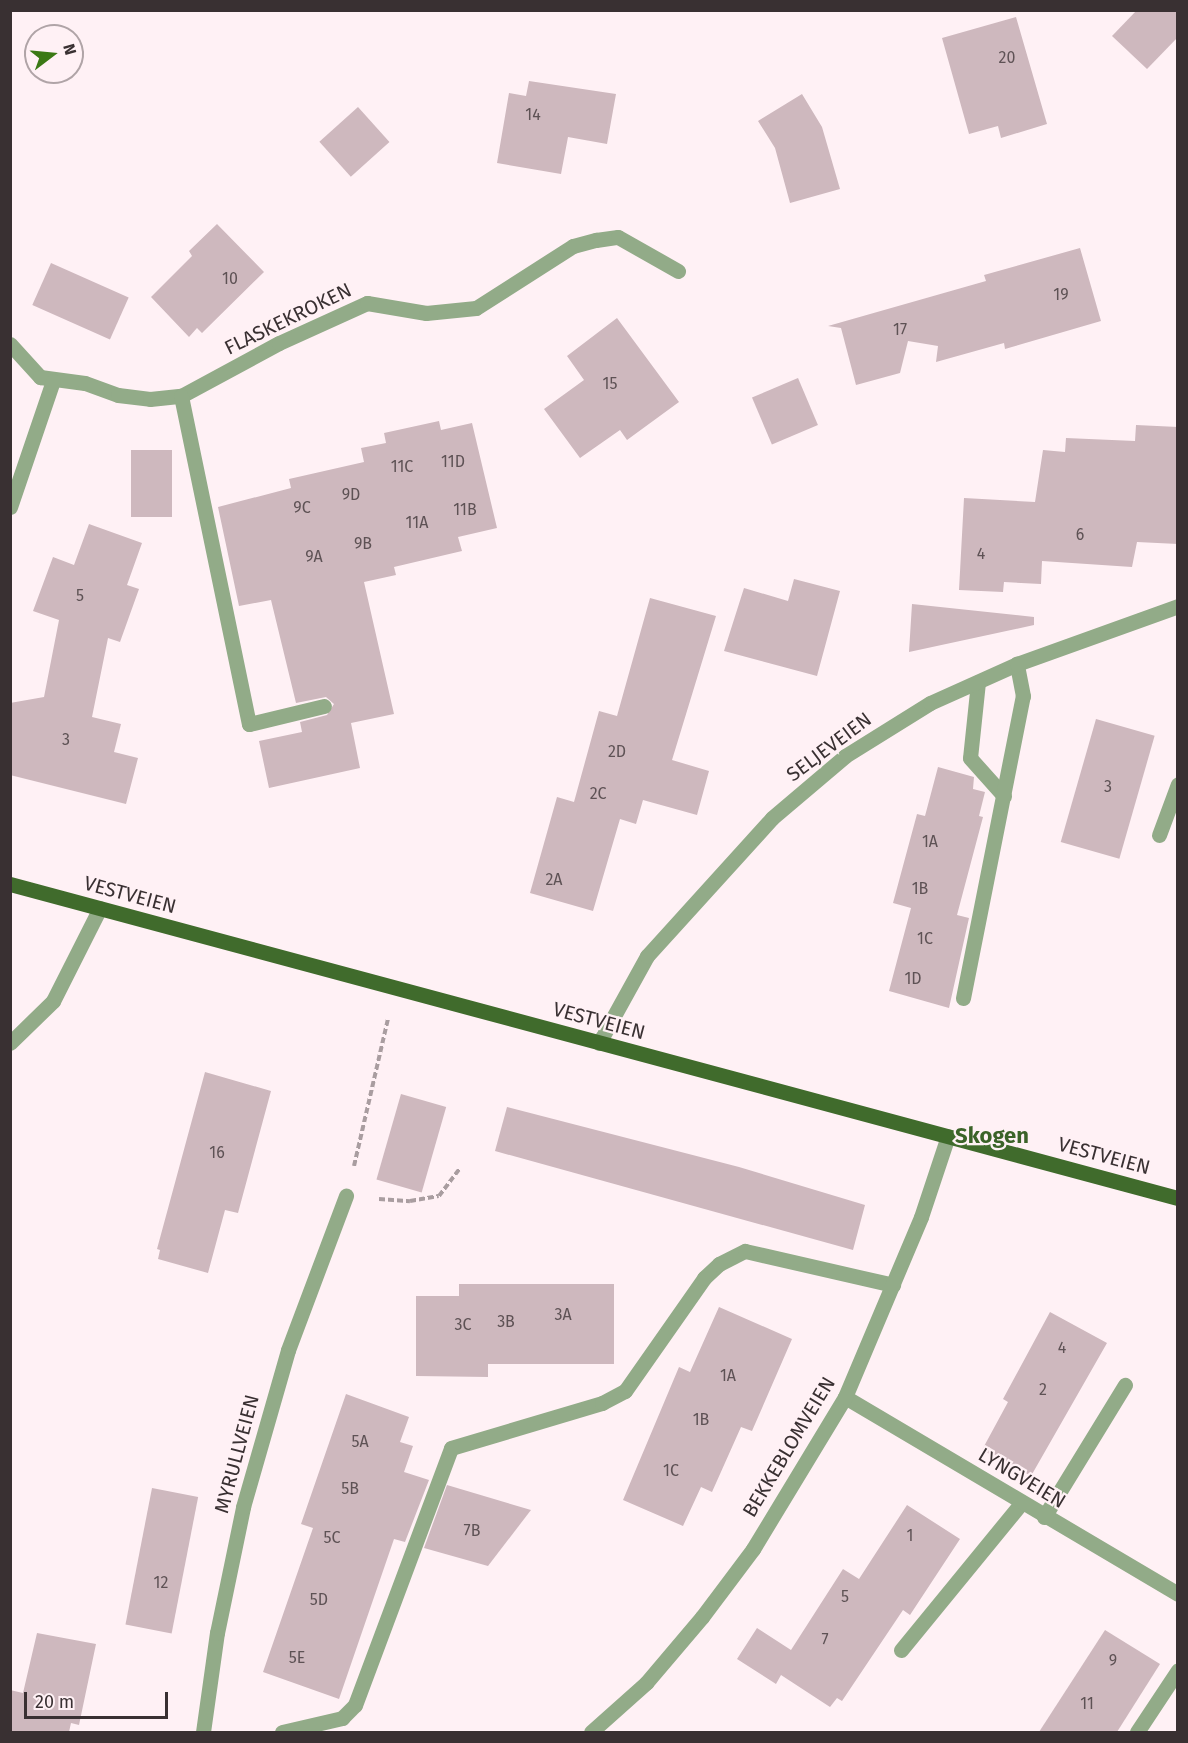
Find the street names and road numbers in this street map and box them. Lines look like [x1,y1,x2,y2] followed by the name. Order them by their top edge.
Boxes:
[221,278,355,360] street label: FLASKEKROKEN
[782,707,876,787] street label: SELJEVEIEN
[81,871,179,919] street label: VESTVEIEN
[550,997,648,1045] street label: VESTVEIEN
[1055,1132,1153,1180] street label: VESTVEIEN
[738,1372,840,1522] street label: BEKKEBLOMVEIEN
[210,1392,264,1516] street label: MYRULLVEIEN
[974,1443,1070,1513] street label: LYNGVEIEN

